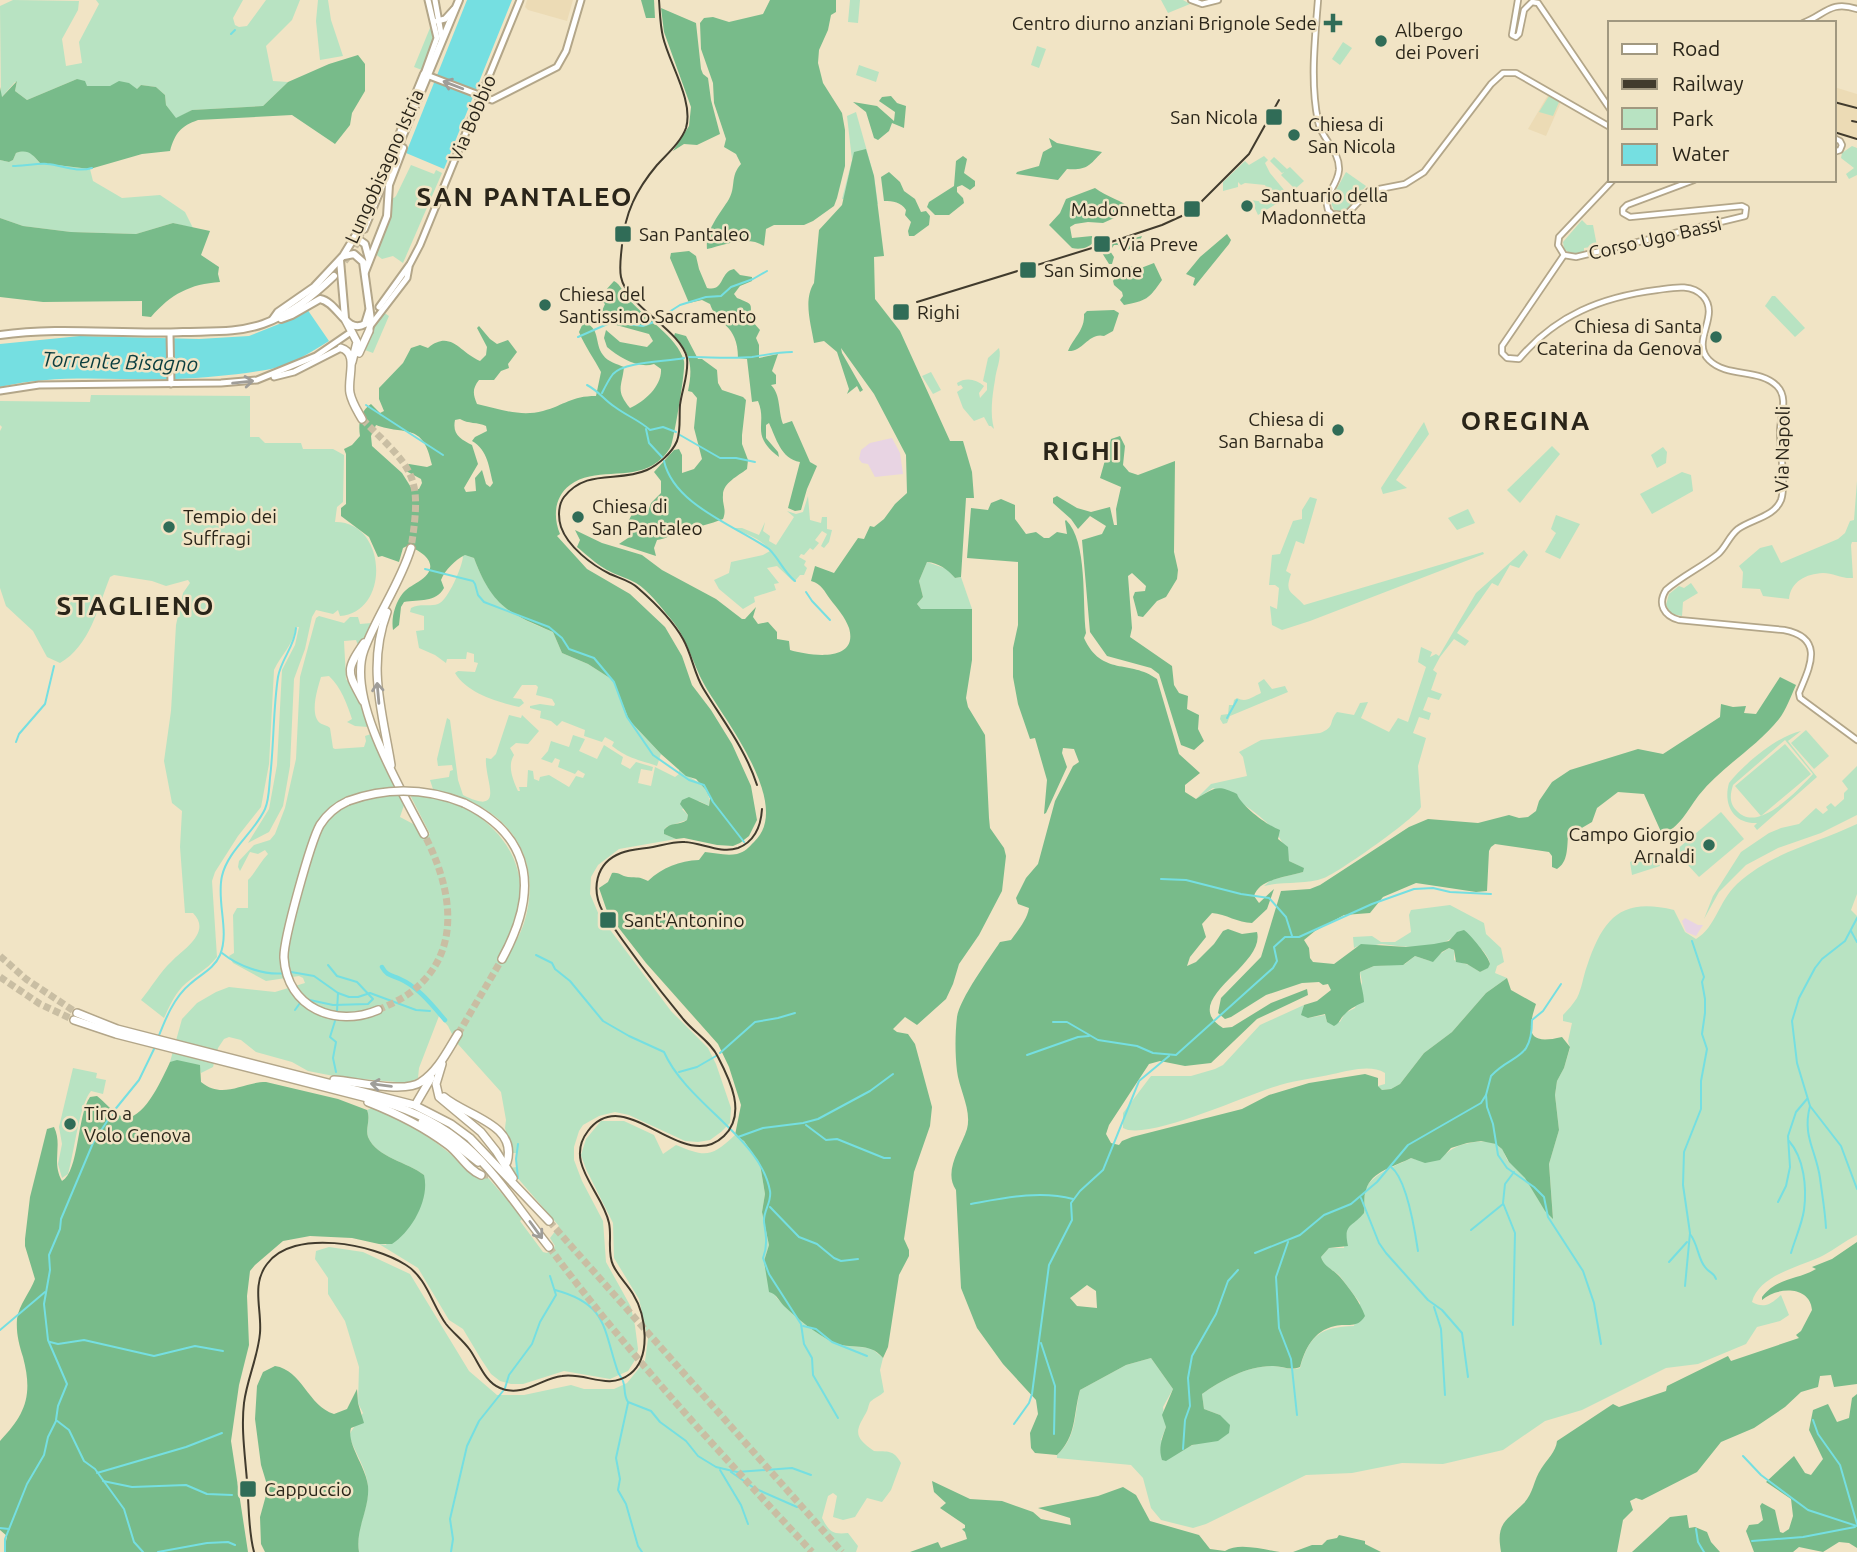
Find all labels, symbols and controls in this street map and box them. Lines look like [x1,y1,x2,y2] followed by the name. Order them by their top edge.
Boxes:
[1012,12,1317,34] place label: Centro diurno anziani Brignole Sede
[1323,13,1343,33] marker: Centro diurno anziani Brignole Sede
[1395,19,1479,63] place label: Albergo dei Poveri
[1608,21,1836,182] legend
[1373,33,1389,49] marker: Albergo dei Poveri
[1672,36,1720,60] text: Road
[444,71,500,165] street label: Via Bobbio
[1672,71,1744,95] text: Railway
[442,78,464,91] one-way arrow
[340,85,428,247] street label: Lungobisagno Istria
[1170,106,1258,128] place label: San Nicola
[1672,106,1714,130] text: Park
[1264,107,1284,127] marker: San Nicola
[1308,113,1396,157] place label: Chiesa di San Nicola
[1286,127,1302,143] marker: Chiesa di San Nicola
[1672,141,1730,165] text: Water
[417,182,633,211] district label: SAN PANTALEO
[1261,184,1388,228] place label: Santuario della Madonnetta
[1071,198,1176,220] place label: Madonnetta
[1239,198,1255,214] marker: Santuario della Madonnetta
[1182,199,1202,219] marker: Madonnetta
[1586,212,1724,264] street label: Corso Ugo Bassi
[639,223,750,245] place label: San Pantaleo
[613,224,633,244] marker: San Pantaleo
[1118,233,1198,255] place label: Via Preve
[1092,234,1112,254] marker: Via Preve
[1044,259,1142,281] place label: San Simone
[1018,260,1038,280] marker: San Simone
[559,283,756,327] place label: Chiesa del Santissimo Sacramento
[537,297,553,313] marker: Chiesa del Santissimo Sacramento
[917,301,960,323] place label: Righi
[891,302,911,322] marker: Righi
[1537,315,1702,359] place label: Chiesa di Santa Caterina da Genova
[1708,329,1724,345] marker: Chiesa di Santa Caterina da Genova
[42,346,198,376] water label: Torrente Bisagno
[231,375,254,388] one-way arrow
[1461,406,1591,435] district label: OREGINA
[1770,406,1794,492] street label: Via Napoli
[1219,408,1324,452] place label: Chiesa di San Barnaba
[1330,422,1346,438] marker: Chiesa di San Barnaba
[1042,436,1122,465] district label: RIGHI
[592,495,703,539] place label: Chiesa di San Pantaleo
[183,505,277,549] place label: Tempio dei Suffragi
[570,509,586,525] marker: Chiesa di San Pantaleo
[161,519,177,535] marker: Tempio dei Suffragi
[56,591,216,620] district label: STAGLIENO
[371,682,384,705] one-way arrow
[1568,823,1695,867] place label: Campo Giorgio Arnaldi
[1701,837,1717,853] marker: Campo Giorgio Arnaldi
[624,909,745,931] place label: Sant'Antonino
[598,910,618,930] marker: Sant'Antonino
[370,1078,392,1091] one-way arrow
[84,1102,191,1146] place label: Tiro a Volo Genova
[62,1116,78,1132] marker: Tiro a Volo Genova
[529,1220,543,1239] one-way arrow
[264,1478,352,1500] place label: Cappuccio
[238,1479,258,1499] marker: Cappuccio

